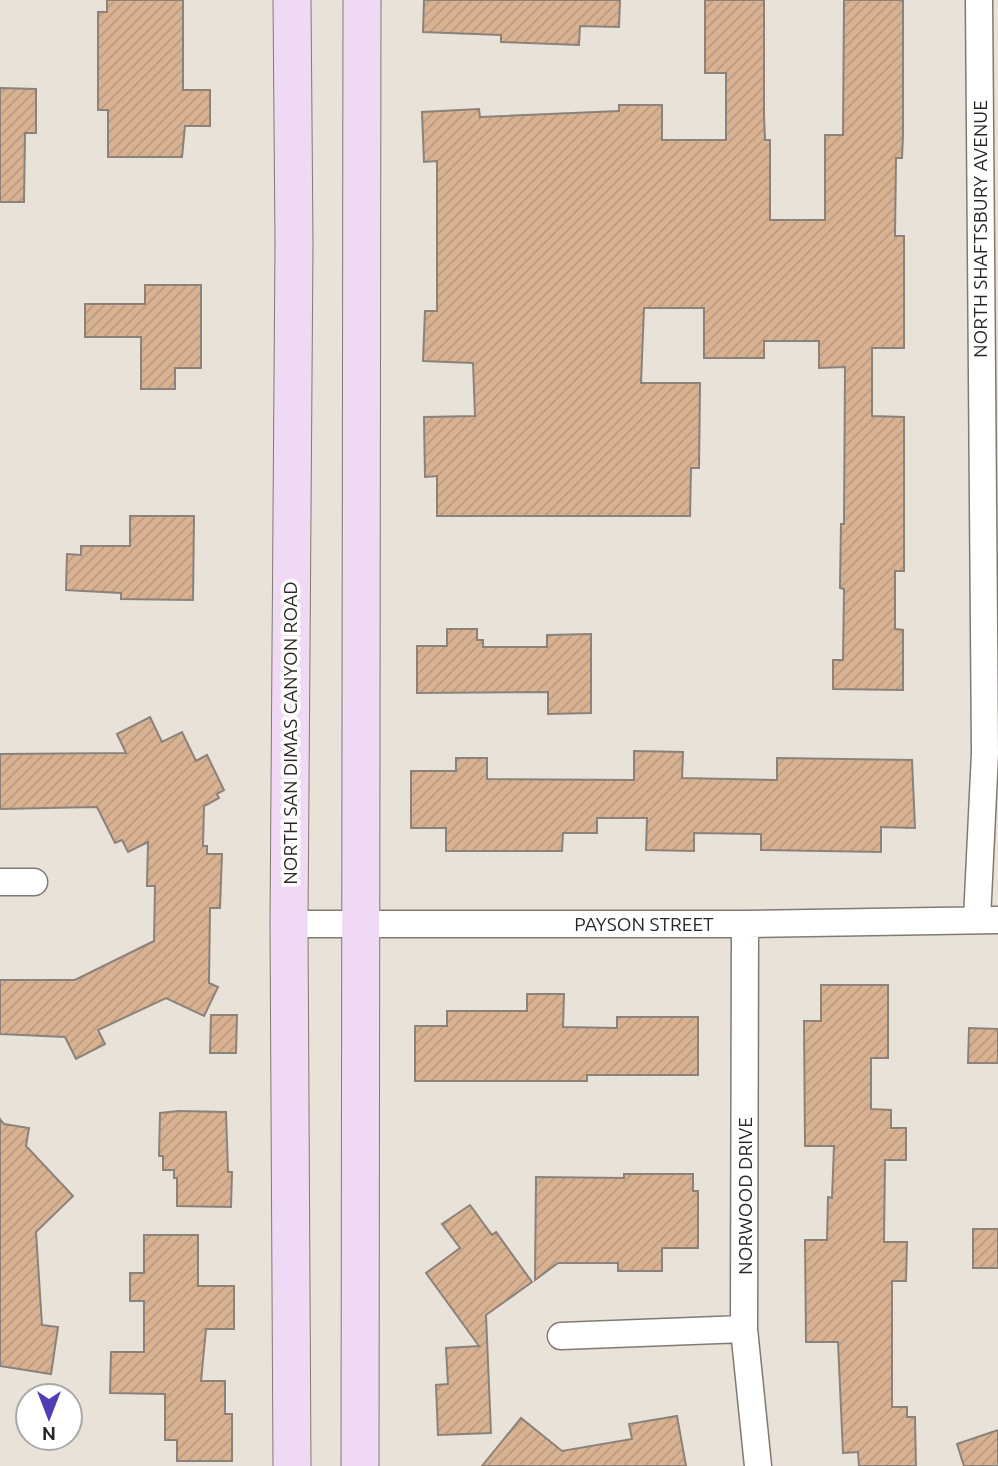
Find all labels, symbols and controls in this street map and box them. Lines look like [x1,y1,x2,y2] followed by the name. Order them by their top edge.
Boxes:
[969,100,991,358] street label: NORTH SHAFTSBURY AVENUE
[279,581,301,885] street label: NORTH SAN DIMAS CANYON ROAD
[574,913,714,935] street label: PAYSON STREET
[734,1117,756,1275] street label: NORWOOD DRIVE
[14,1382,84,1452] north arrow
[42,1423,56,1445] text: N

